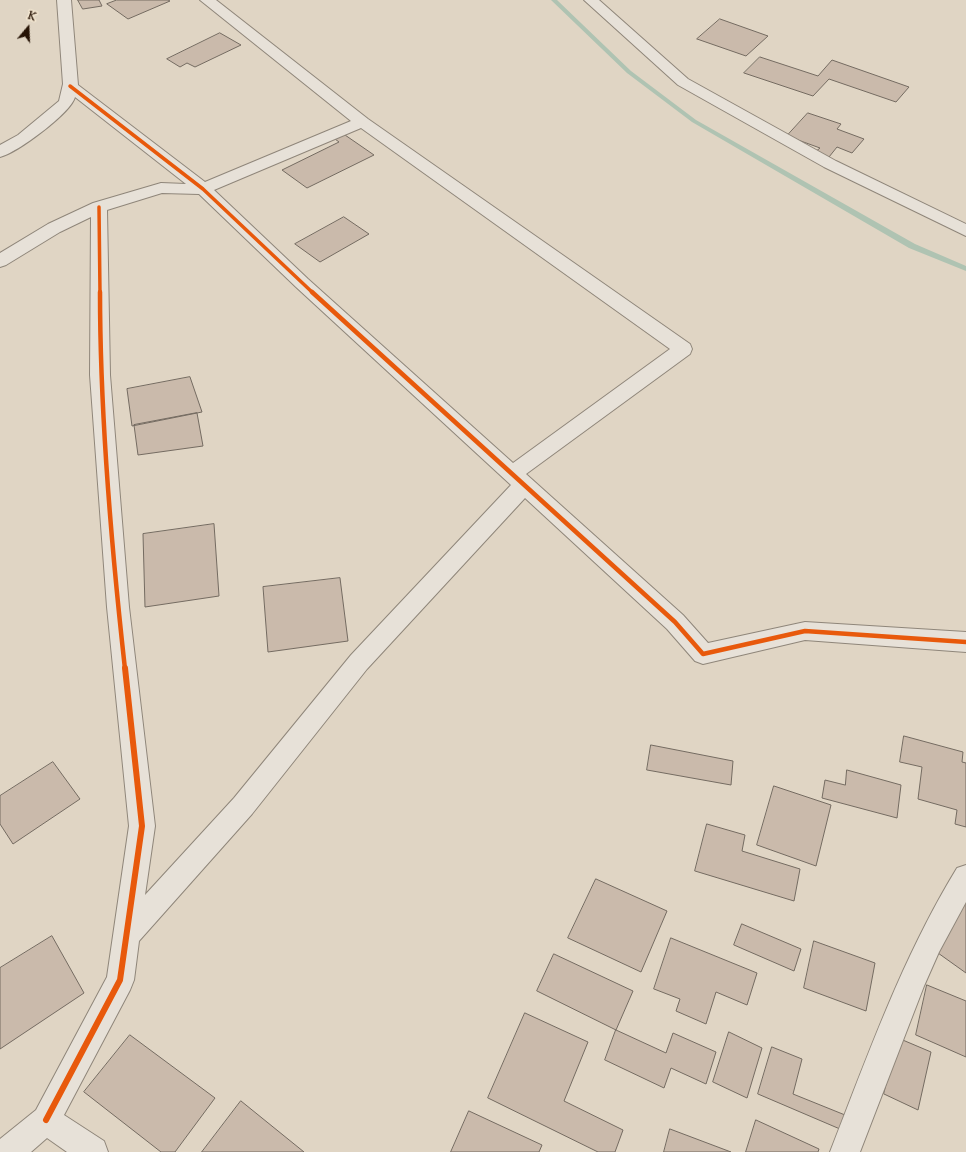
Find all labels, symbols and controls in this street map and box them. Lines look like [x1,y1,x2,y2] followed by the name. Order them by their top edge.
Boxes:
[8,8,48,48] north arrow
[26,8,38,26] text: K

